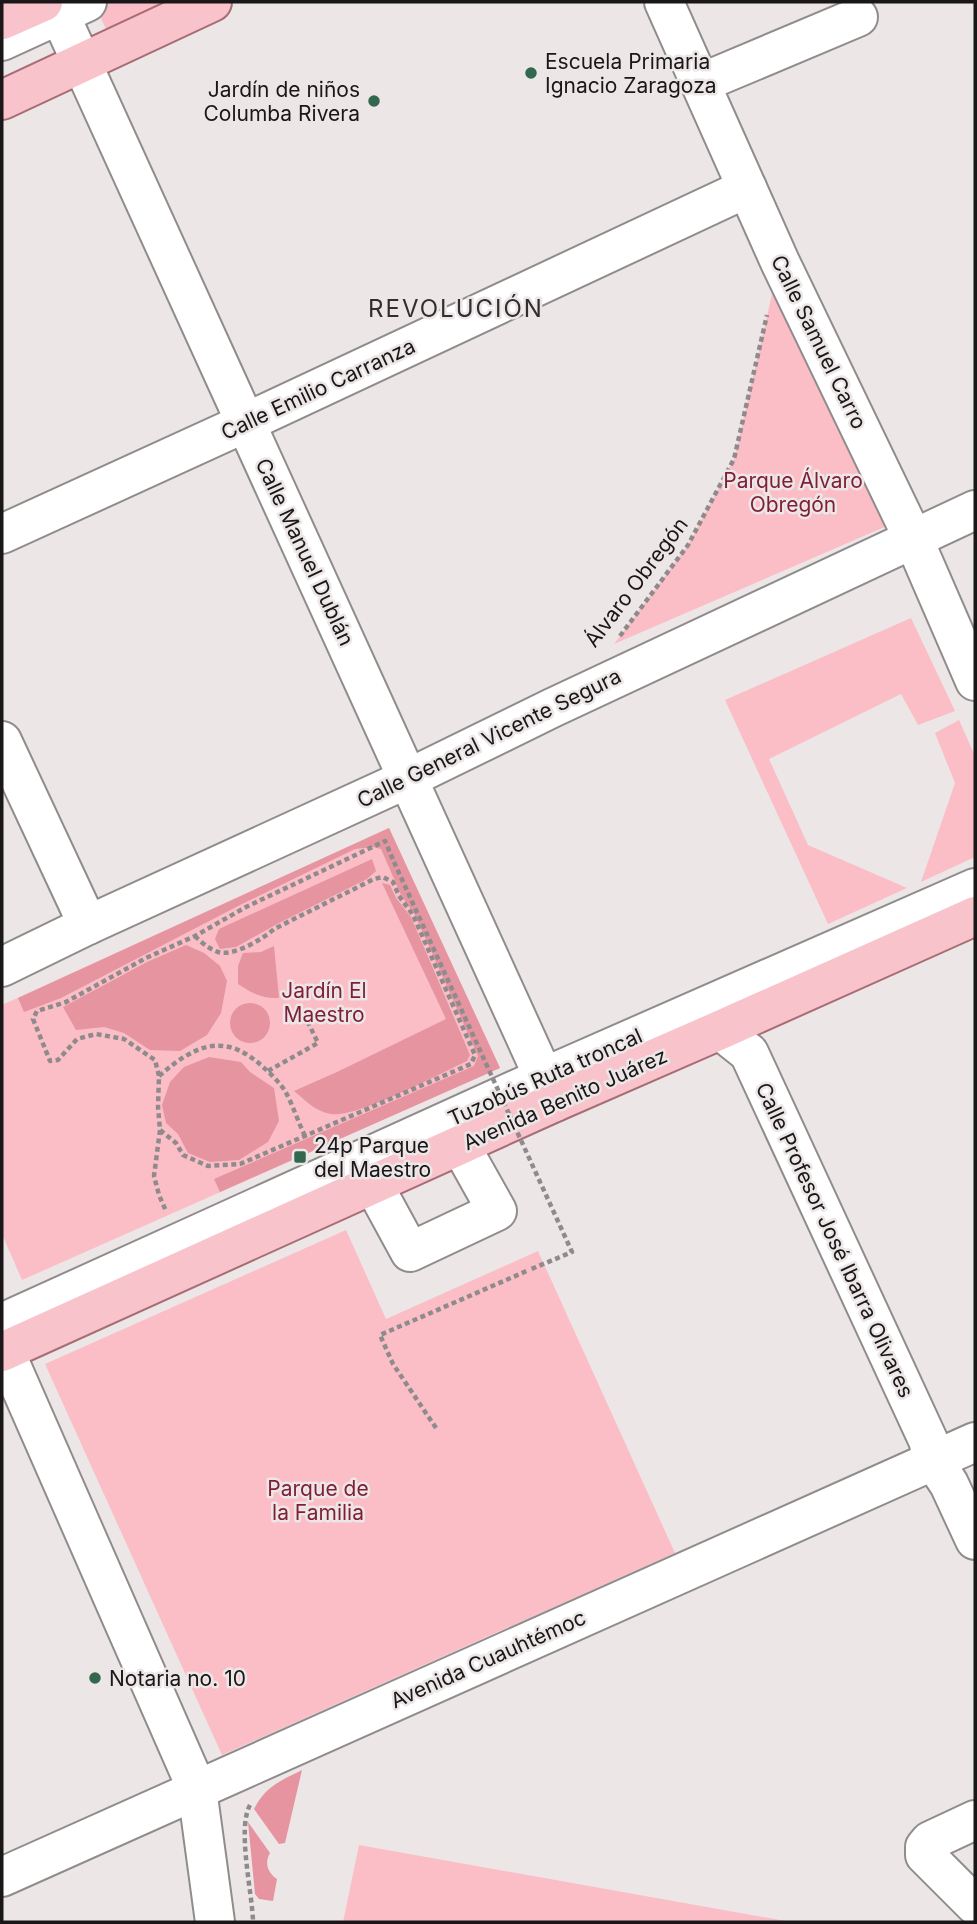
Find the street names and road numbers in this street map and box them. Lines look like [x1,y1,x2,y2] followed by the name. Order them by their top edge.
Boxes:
[766,251,872,433] street label: Calle Samuel Carro
[217,333,419,445] street label: Calle Emilio Carranza
[251,454,359,650] street label: Calle Manuel Dublán
[578,512,693,652] street label: Álvaro Obregón
[353,663,625,813] street label: Calle General Vicente Segura
[444,1023,646,1131] street label: Tuzobús Ruta troncal
[459,1043,671,1155] street label: Avenida Benito Juárez
[751,1079,919,1401] street label: Calle Profesor José Ibarra Olivares
[387,1605,589,1713] street label: Avenida Cuauhtémoc

